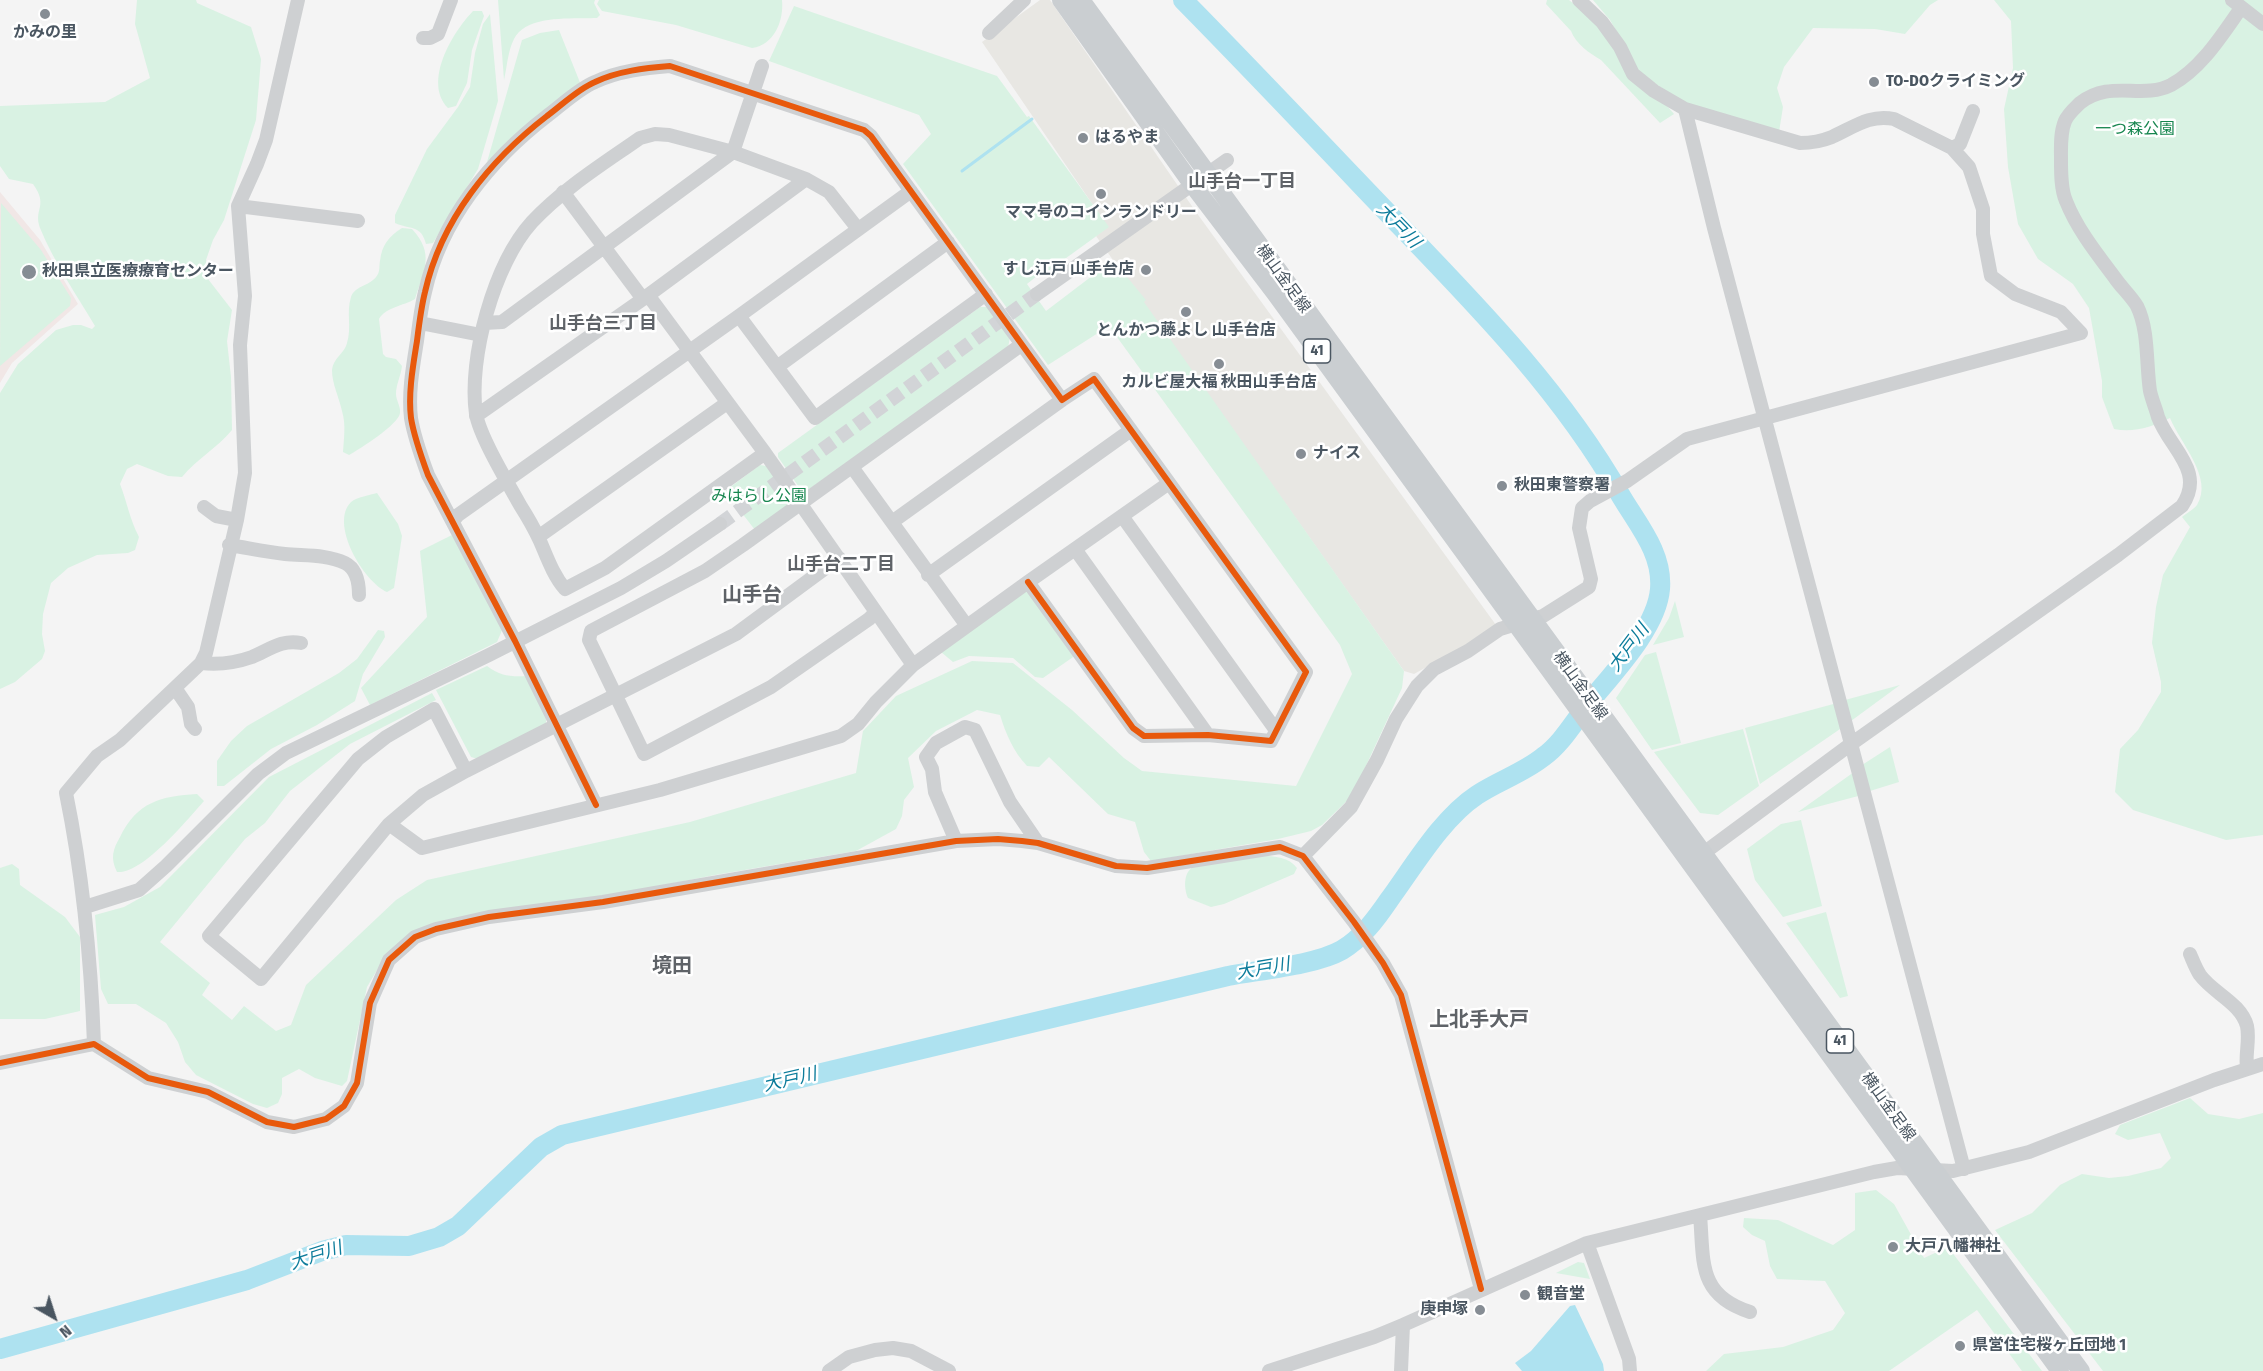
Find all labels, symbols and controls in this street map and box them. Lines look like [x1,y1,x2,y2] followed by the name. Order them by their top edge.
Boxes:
[38,7,52,21] marker: かみの里
[13,23,77,43] place label: かみの里
[1886,72,2025,92] place label: TO-DOクライミング
[1867,75,1881,89] marker: TO-DOクライミング
[2095,120,2175,140] park label: 一つ森公園
[1095,128,1159,148] place label: はるやま
[1076,131,1090,145] marker: はるやま
[1188,171,1296,193] district label: 山手台一丁目
[1094,187,1108,201] marker: ママ号のコインランドリー
[1371,199,1425,253] water label: 大戸川
[1005,203,1197,223] place label: ママ号のコインランドリー
[1252,241,1314,317] street label: 横山金足線
[1003,260,1134,280] place label: すし江戸 山手台店
[42,262,234,282] place label: 秋田県立医療療育センター
[20,263,38,281] marker: 秋田県立医療療育センター
[1139,263,1153,277] marker: すし江戸 山手台店
[1179,305,1193,319] marker: とんかつ藤よし 山手台店
[549,313,657,335] district label: 山手台三丁目
[1096,321,1276,341] place label: とんかつ藤よし 山手台店
[1304,339,1330,363] road number: 41
[1212,357,1226,371] marker: カルビ屋大福 秋田山手台店
[1121,373,1317,393] place label: カルビ屋大福 秋田山手台店
[1313,444,1361,464] place label: ナイス
[1294,447,1308,461] marker: ナイス
[1514,476,1610,496] place label: 秋田東警察署
[1495,479,1509,493] marker: 秋田東警察署
[711,487,807,507] park label: みはらし公園
[787,554,895,576] district label: 山手台二丁目
[722,583,782,607] district label: 山手台
[1604,620,1654,676] water label: 大戸川
[1549,648,1611,724] street label: 横山金足線
[652,954,692,978] district label: 境田
[1235,954,1291,984] water label: 大戸川
[1429,1008,1529,1032] district label: 上北手大戸
[1826,1029,1854,1053] road number: 41
[761,1063,819,1097] water label: 大戸川
[1857,1069,1919,1145] street label: 横山金足線
[287,1237,345,1275] water label: 大戸川
[1905,1237,2001,1257] place label: 大戸八幡神社
[1886,1240,1900,1254] marker: 大戸八幡神社
[1537,1285,1585,1305] place label: 観音堂
[24,1287,84,1347] north arrow
[1518,1288,1532,1302] marker: 観音堂
[1420,1300,1468,1320] place label: 庚申塚
[1473,1303,1487,1317] marker: 庚申塚
[56,1321,75,1342] text: N
[1972,1336,2126,1356] place label: 県営住宅桜ヶ丘団地 1
[1953,1339,1967,1353] marker: 県営住宅桜ヶ丘団地 1

